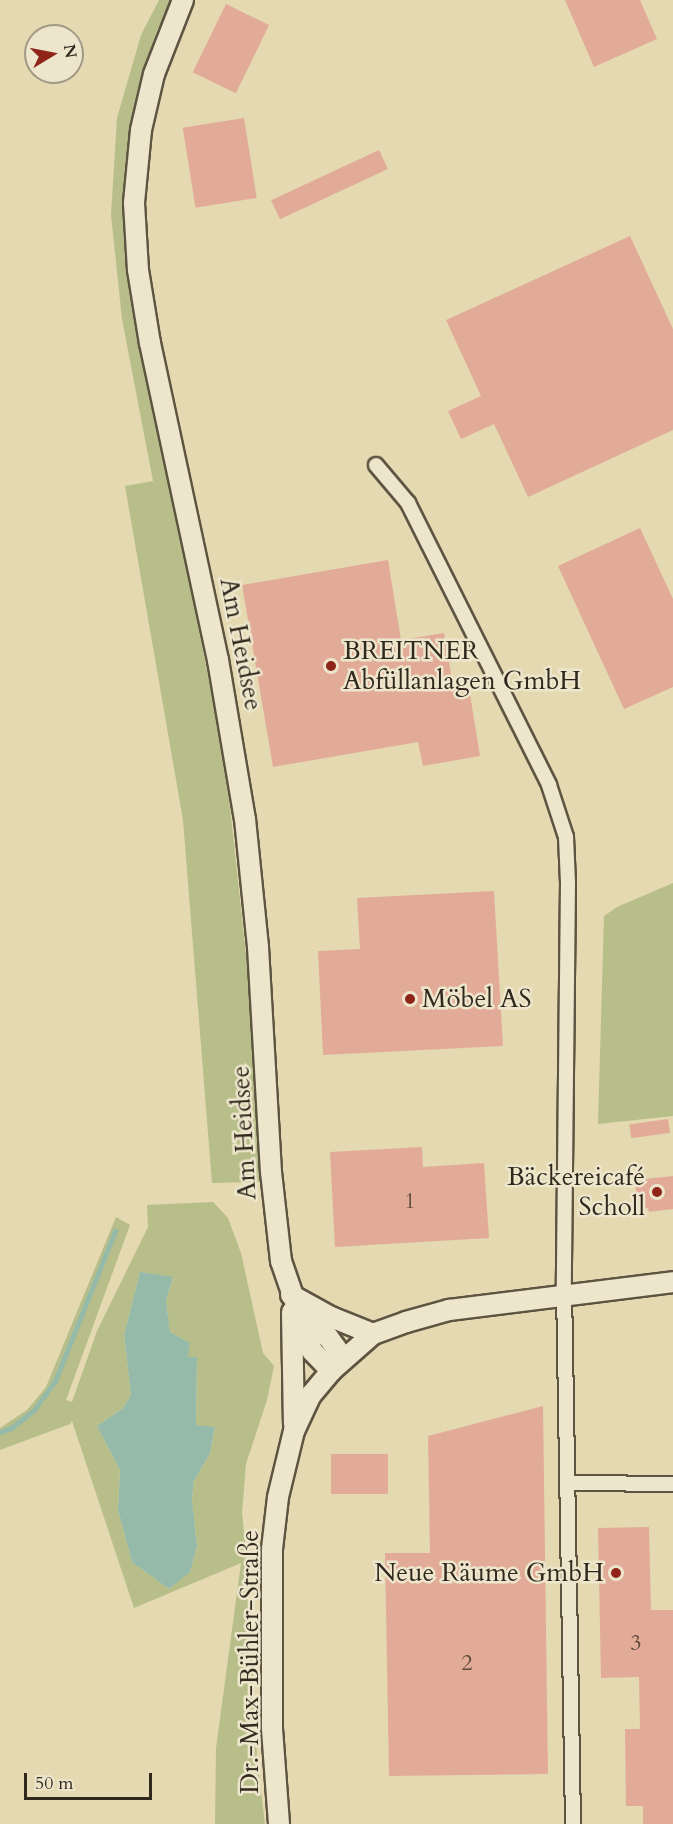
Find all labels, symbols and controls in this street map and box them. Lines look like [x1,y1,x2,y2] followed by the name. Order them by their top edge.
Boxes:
[24,24,84,84] north arrow
[58,42,82,60] text: N
[213,575,269,713] street label: Am Heidsee
[343,635,581,696] place label: BREITNER Abfüllanlagen GmbH
[324,659,338,673] marker: BREITNER Abfüllanlagen GmbH
[422,983,531,1015] place label: Möbel AS
[403,992,417,1006] marker: Möbel AS
[225,1065,263,1201] street label: Am Heidsee
[507,1161,645,1222] place label: Bäckereicafé Scholl
[650,1185,664,1199] marker: Bäckereicafé Scholl
[404,1189,416,1215] house number: 1
[234,1530,266,1794] street label: Dr.-Max-Bühler-Straße
[374,1557,604,1589] place label: Neue Räume GmbH
[609,1566,623,1580] marker: Neue Räume GmbH
[630,1631,642,1657] house number: 3
[461,1651,473,1677] house number: 2
[27,1761,154,1799] scale bar
[35,1771,74,1796] text: 50 m

